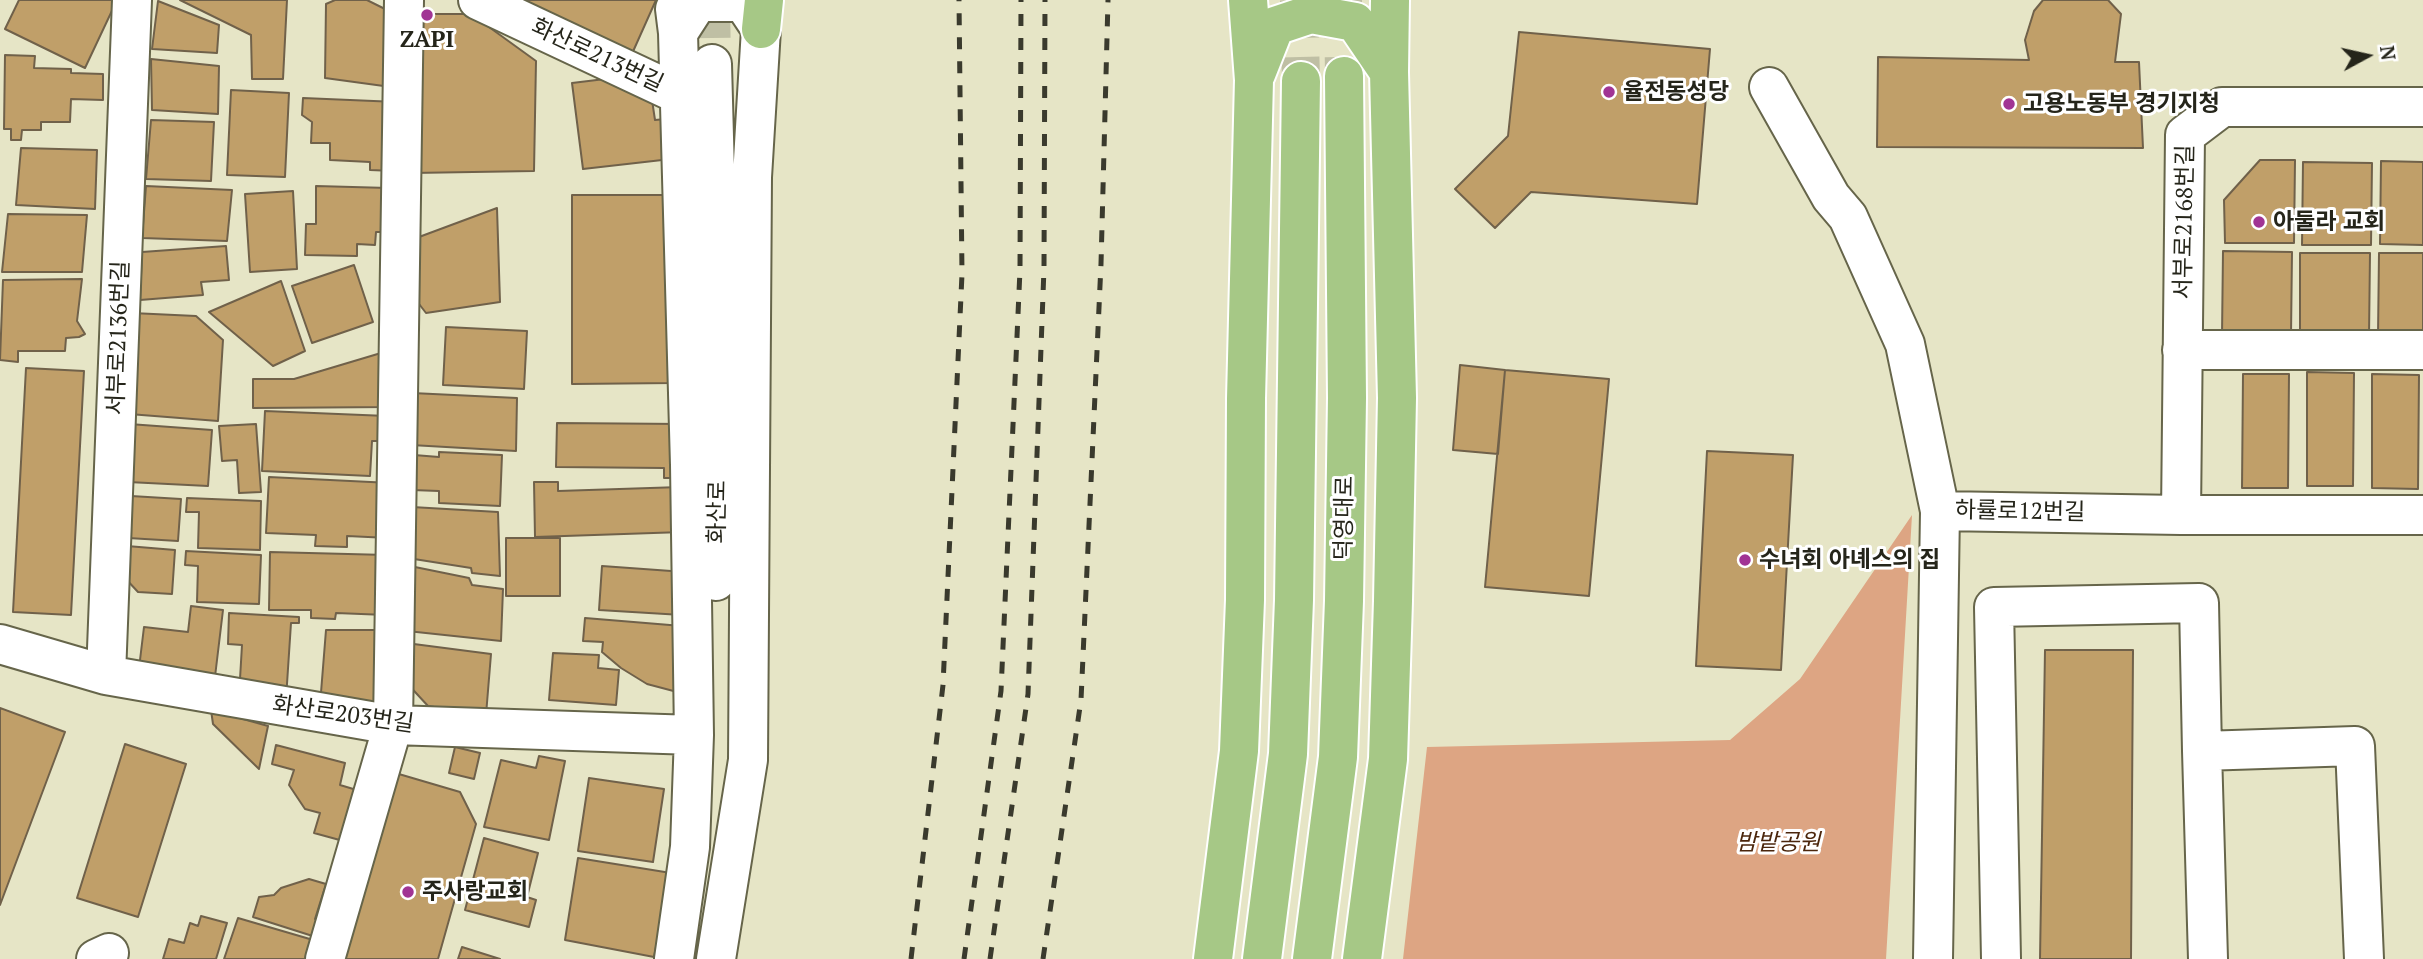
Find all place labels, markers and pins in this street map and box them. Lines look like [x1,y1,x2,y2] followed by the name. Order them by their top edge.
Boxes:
[419,7,435,23] marker: ZAPI
[400,26,454,54] place label: ZAPI
[1623,78,1729,106] place label: 율전동성당
[1601,84,1617,100] marker: 율전동성당
[2023,90,2220,118] place label: 고용노동부 경기지청
[2001,96,2017,112] marker: 고용노동부 경기지청
[2273,208,2385,236] place label: 아둘라 교회
[2251,214,2267,230] marker: 아둘라 교회
[1759,546,1941,574] place label: 수녀회 아녜스의 집
[1737,552,1753,568] marker: 수녀회 아녜스의 집
[422,878,528,906] place label: 주사랑교회
[400,884,416,900] marker: 주사랑교회

